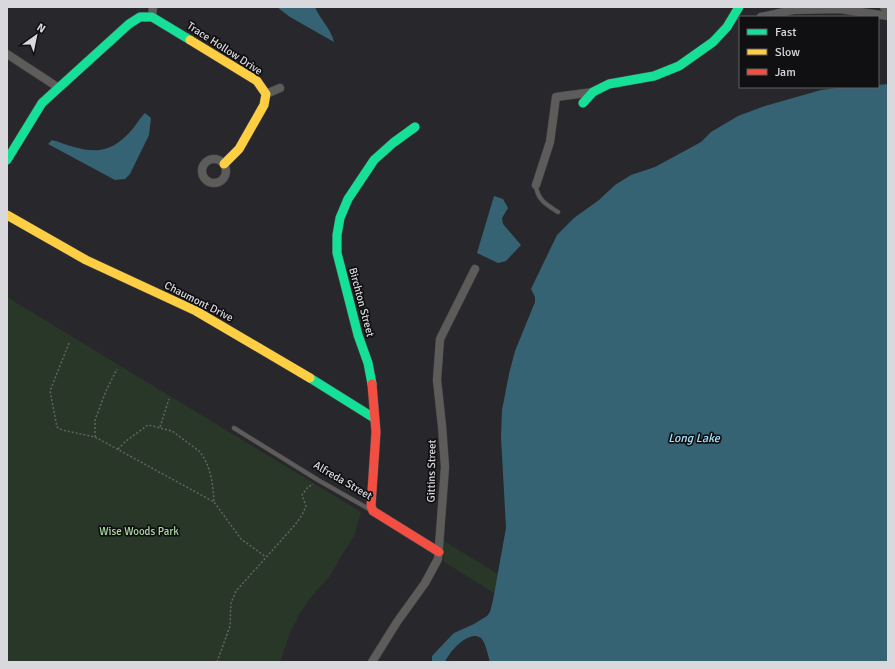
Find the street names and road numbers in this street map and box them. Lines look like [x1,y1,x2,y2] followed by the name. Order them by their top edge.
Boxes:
[185,19,265,78] street label: Trace Hollow Drive
[346,266,377,338] street label: Birchton Street
[162,278,235,324] street label: Chaumont Drive
[424,439,439,502] street label: Gittins Street
[311,458,374,503] street label: Alfreda Street

